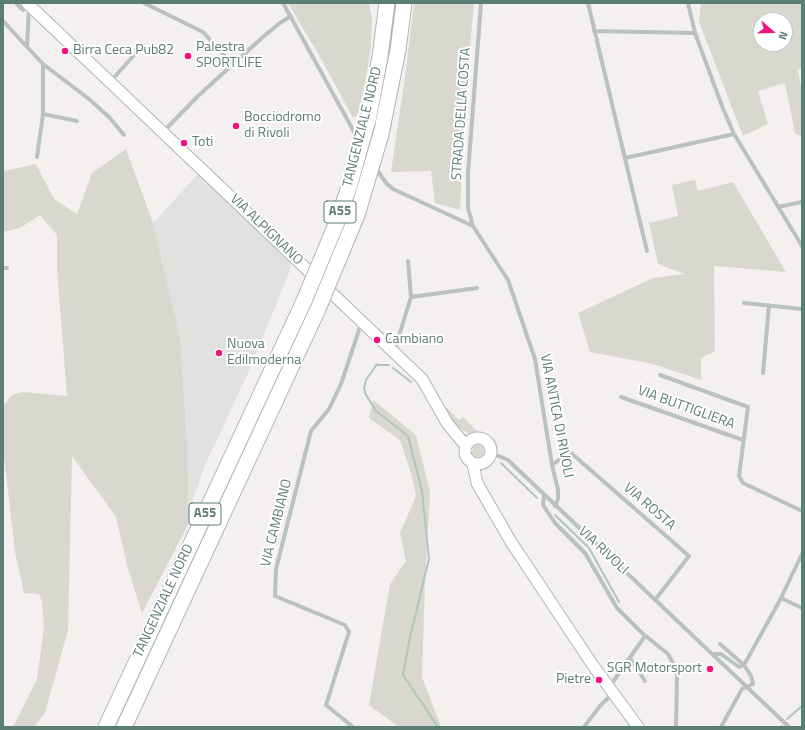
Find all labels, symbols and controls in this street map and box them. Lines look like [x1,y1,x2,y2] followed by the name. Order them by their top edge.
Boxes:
[753,12,793,52] north arrow
[775,29,792,42] text: N
[196,40,262,72] place label: Palestra SPORTLIFE
[73,43,174,59] place label: Birra Ceca Pub82
[60,46,70,56] marker: Birra Ceca Pub82
[449,47,475,181] street label: STRADA DELLA COSTA
[183,51,193,61] marker: Palestra SPORTLIFE
[340,65,386,189] street label: TANGENZIALE NORD
[244,110,321,142] place label: Bocciodromo di Rivoli
[231,121,241,131] marker: Bocciodromo di Rivoli
[192,135,213,151] place label: Toti
[179,138,189,148] marker: Toti
[226,191,306,269] street label: VIA ALPIGNANO
[324,201,356,223] road number: A55
[385,332,444,348] place label: Cambiano
[372,335,382,345] marker: Cambiano
[227,337,301,370] place label: Nuova Edilmoderna
[214,348,224,358] marker: Nuova Edilmoderna
[536,353,576,479] street label: VIA ANTICA DI RIVOLI
[635,383,737,433] street label: VIA BUTTIGLIERA
[258,477,296,569] street label: VIA CAMBIANO
[620,480,678,534] street label: VIA ROSTA
[189,503,221,525] road number: A55
[574,524,632,578] street label: VIA RIVOLI
[130,541,198,661] street label: TANGENZIALE NORD
[607,661,702,677] place label: SGR Motorsport
[705,664,715,674] marker: SGR Motorsport
[556,672,591,688] place label: Pietre
[594,675,604,685] marker: Pietre

